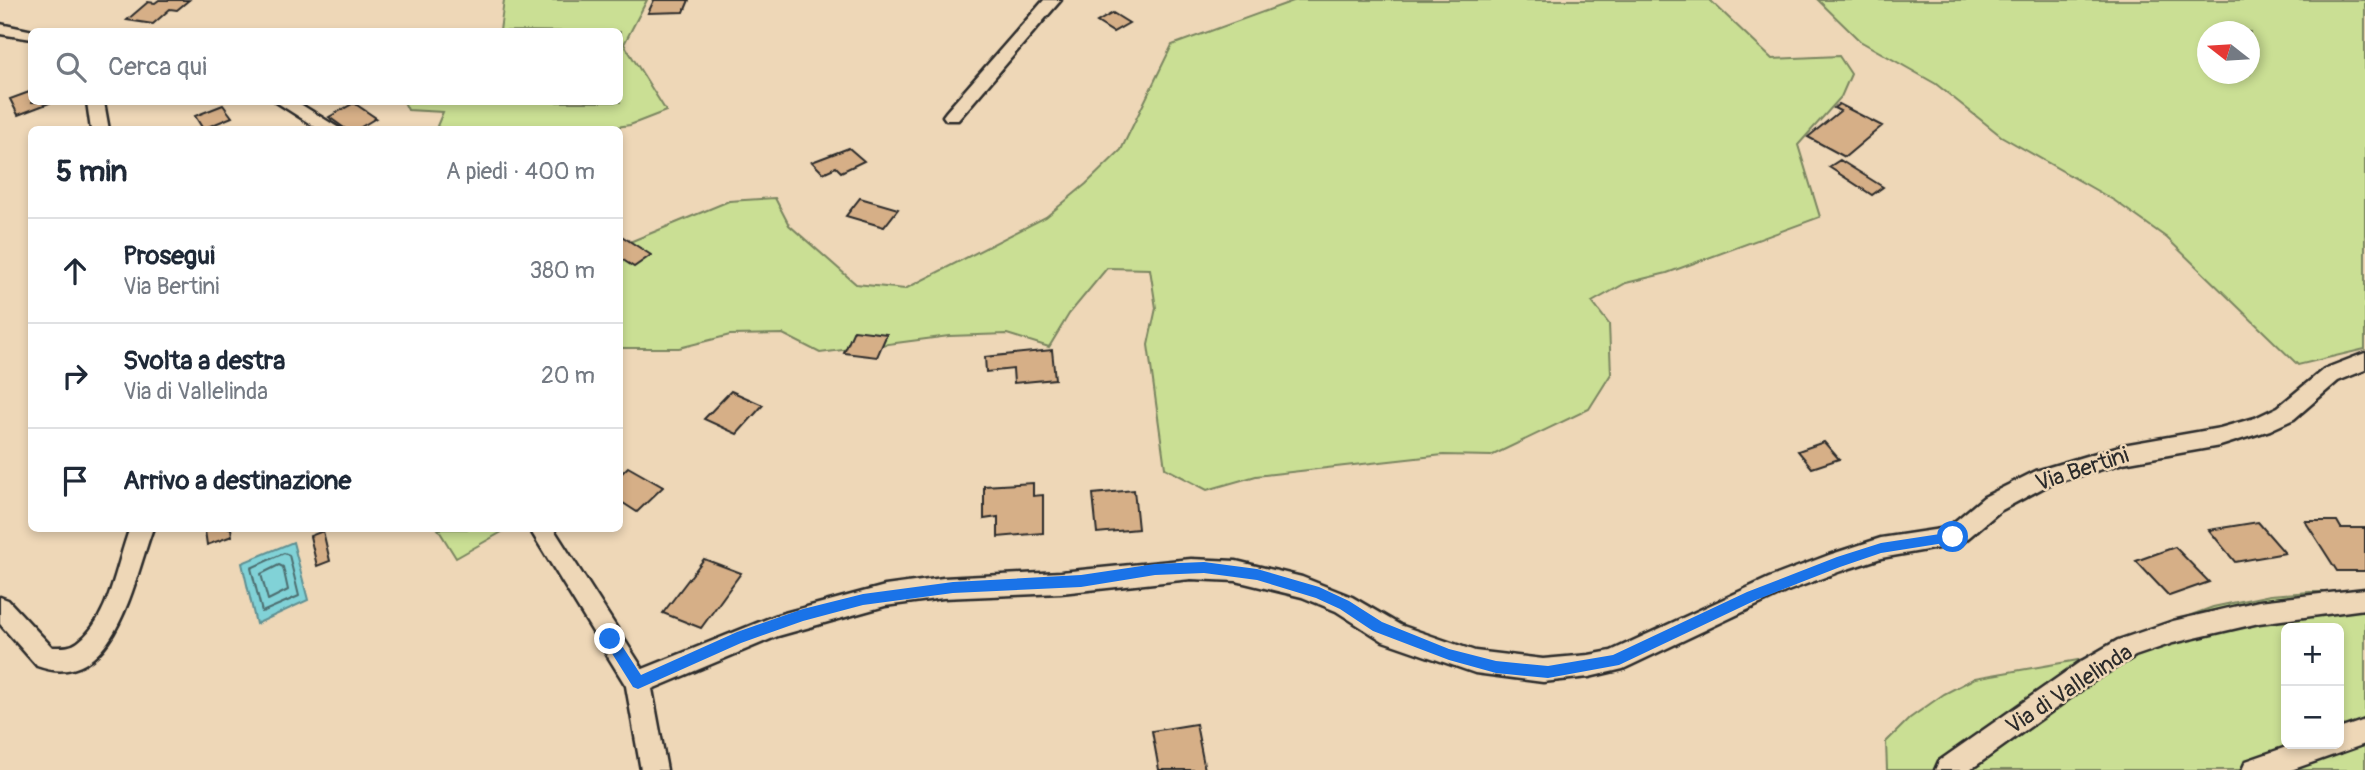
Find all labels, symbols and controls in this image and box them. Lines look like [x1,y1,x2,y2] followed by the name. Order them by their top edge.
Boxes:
[2197,21,2260,84] north arrow
[28,28,623,105] search box
[52,48,90,86] icon: search
[108,51,207,83] text: Cerca qui
[56,153,127,190] text: 5 min
[446,157,595,186] text: A piedi · 400 m
[123,240,215,272] text: Prosegui
[56,252,94,290] icon: ahead
[529,256,595,285] text: 380 m
[123,272,219,301] text: Via Bertini
[123,345,285,377] text: Svolta a destra
[56,357,94,395] icon: right
[541,361,595,390] text: 20 m
[123,377,268,406] text: Via di Vallelinda
[2032,440,2132,498] street label: Via Bertini
[56,462,94,500] icon: arrive
[123,465,351,497] text: Arrivo a destinazione
[1937,521,1968,552] route start
[594,623,625,654] route end
[2281,623,2344,749] map controls
[2281,623,2344,686] button: +
[2000,637,2138,741] street label: Via di Vallelinda
[2281,686,2344,749] button: −

